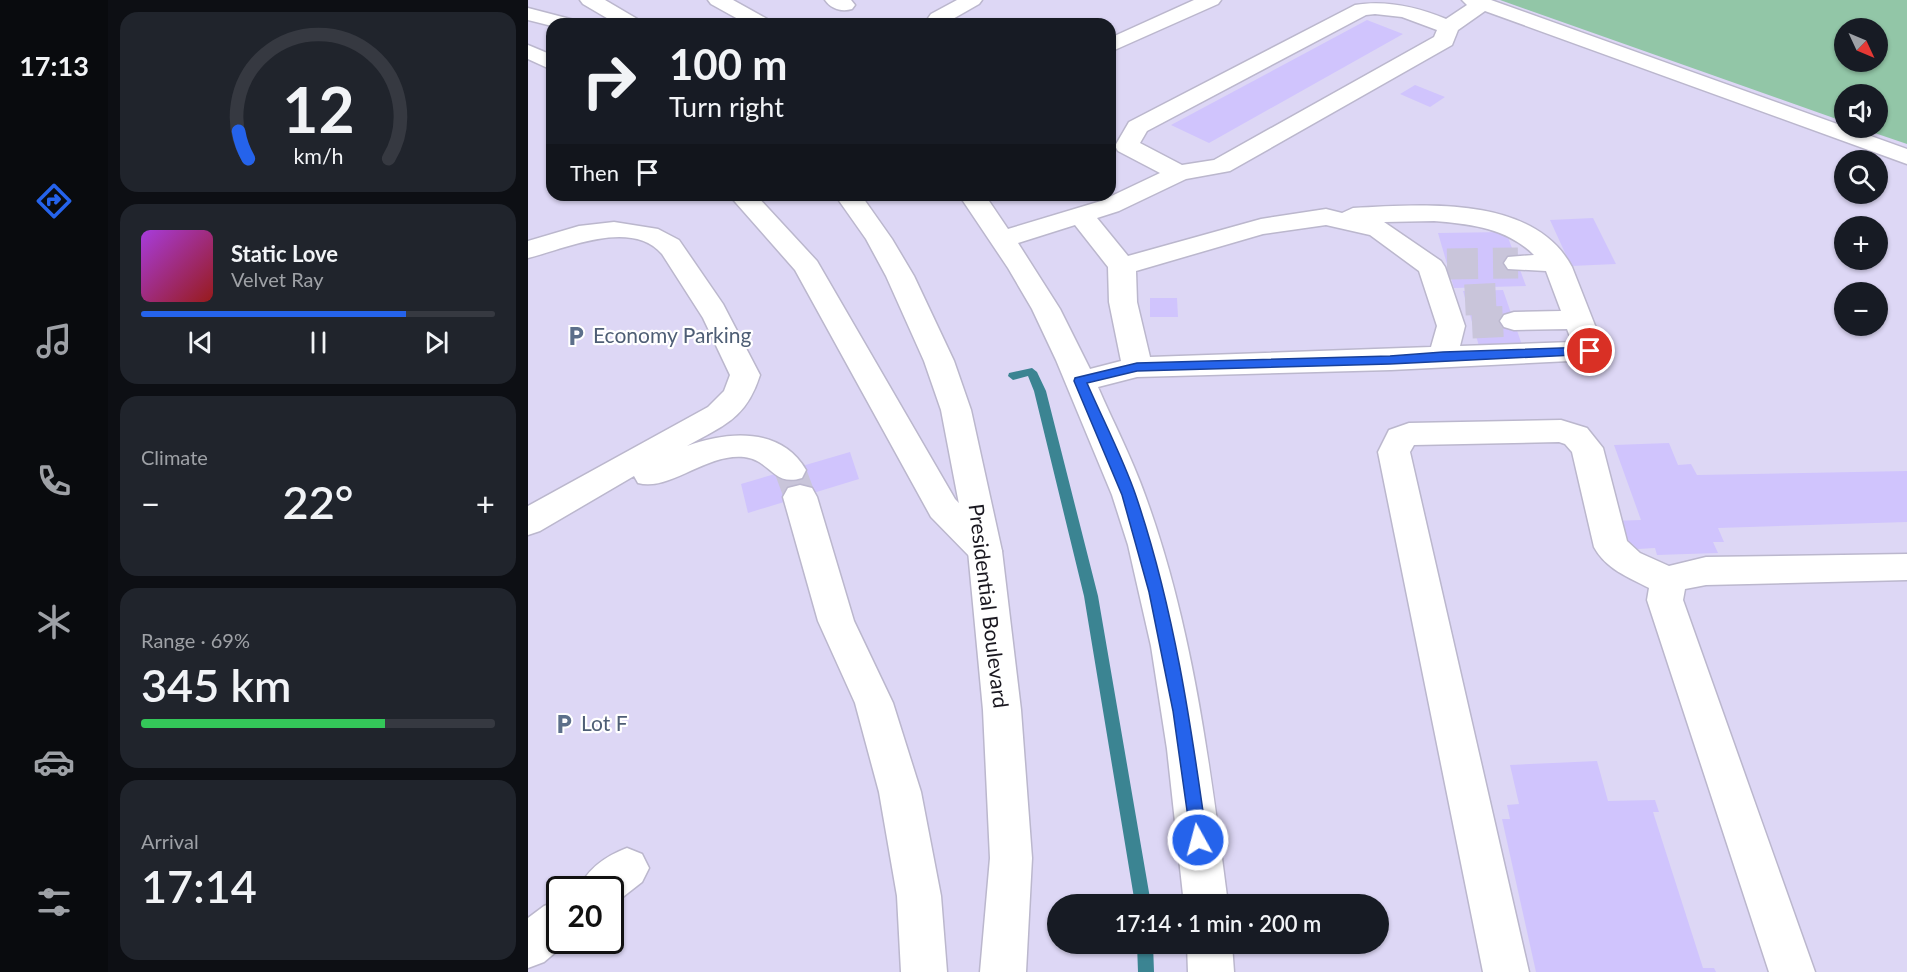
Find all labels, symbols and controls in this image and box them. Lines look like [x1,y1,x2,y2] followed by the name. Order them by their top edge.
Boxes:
[1834,18,1888,72] north arrow
[1834,18,1888,336] map controls
[669,39,787,89] text: 100 m
[570,42,648,120] icon: right
[19,49,89,82] text: 17:13
[282,71,354,146] text: 12
[1834,84,1888,138] button: sound
[669,90,784,123] text: Turn right
[293,143,343,169] text: km/h
[1834,150,1888,204] button: search
[631,156,664,189] icon: arrive
[570,159,619,186] text: Then
[33,180,75,222] icon: directions
[1834,216,1888,270] button: +
[231,240,338,267] text: Static Love
[231,267,324,291] text: Velvet Ray
[1834,282,1888,336] button: −
[33,320,75,362] icon: music
[593,322,751,347] place label: Economy Parking
[564,324,588,348] parking icon: Economy Parking
[1564,325,1615,376] pin
[184,326,217,359] icon: previous
[302,326,335,359] icon: pause
[420,326,453,359] icon: next
[1573,334,1606,367] icon: arrive
[141,445,208,469] text: Climate
[33,460,75,502] icon: phone
[283,475,353,529] text: 22°
[141,483,160,523] text: −
[476,483,495,523] text: +
[965,502,1014,710] street label: Presidential Boulevard
[33,601,75,643] icon: climate
[141,628,250,652] text: Range · 69%
[141,658,291,712] text: 345 km
[581,710,628,735] place label: Lot F
[552,712,576,736] parking icon: Lot F
[33,741,75,783] icon: car
[1166,808,1230,872] position arrow
[141,829,199,853] text: Arrival
[141,859,257,913] text: 17:14
[546,876,624,954] speed limit sign: 20
[33,881,75,923] icon: filters
[1115,910,1321,937] text: 17:14 · 1 min · 200 m

